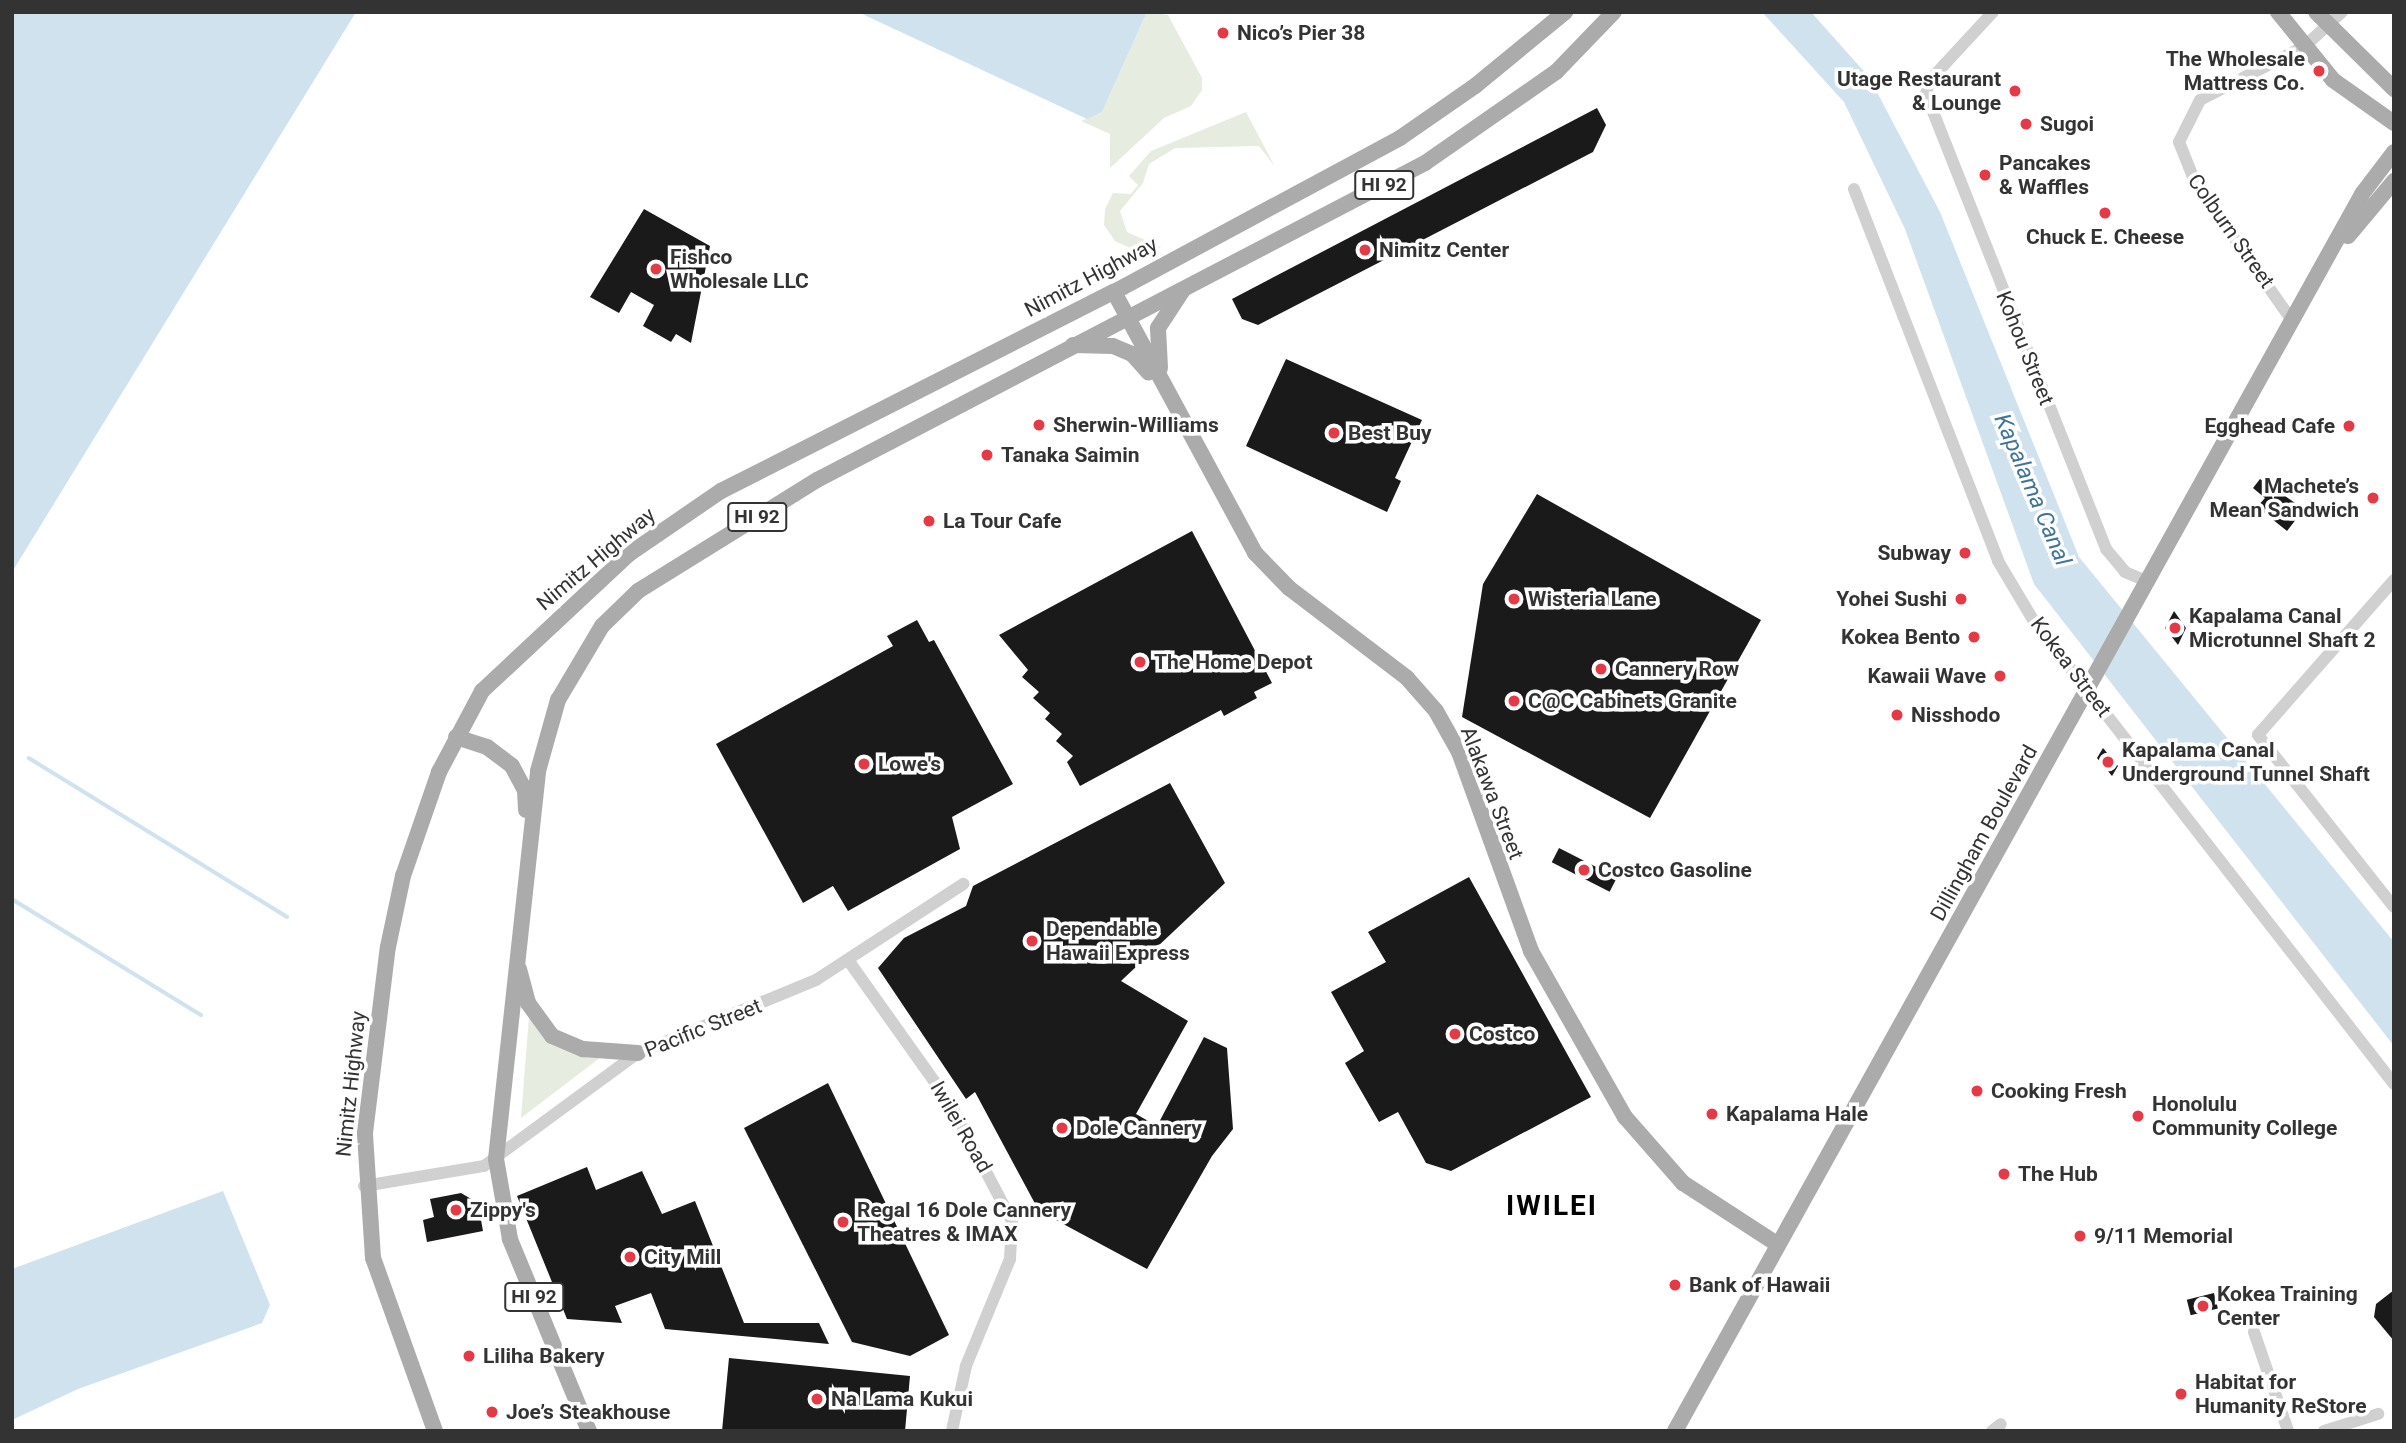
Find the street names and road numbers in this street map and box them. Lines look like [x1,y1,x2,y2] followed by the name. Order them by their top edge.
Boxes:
[1354,169,1414,200] road number: HI 92
[2182,169,2280,293] street label: Colburn Street
[1020,231,1162,323] street label: Nimitz Highway
[1991,287,2059,409] street label: Kohou Street
[532,502,660,616] street label: Nimitz Highway
[727,502,787,532] road number: HI 92
[2025,612,2117,722] street label: Kokea Street
[1455,723,1529,863] street label: Alakawa Street
[1925,741,2043,925] street label: Dillingham Boulevard
[641,993,765,1063] street label: Pacific Street
[331,1010,371,1158] street label: Nimitz Highway
[925,1077,997,1177] street label: Iwilei Road
[504,1282,564,1312] road number: HI 92

